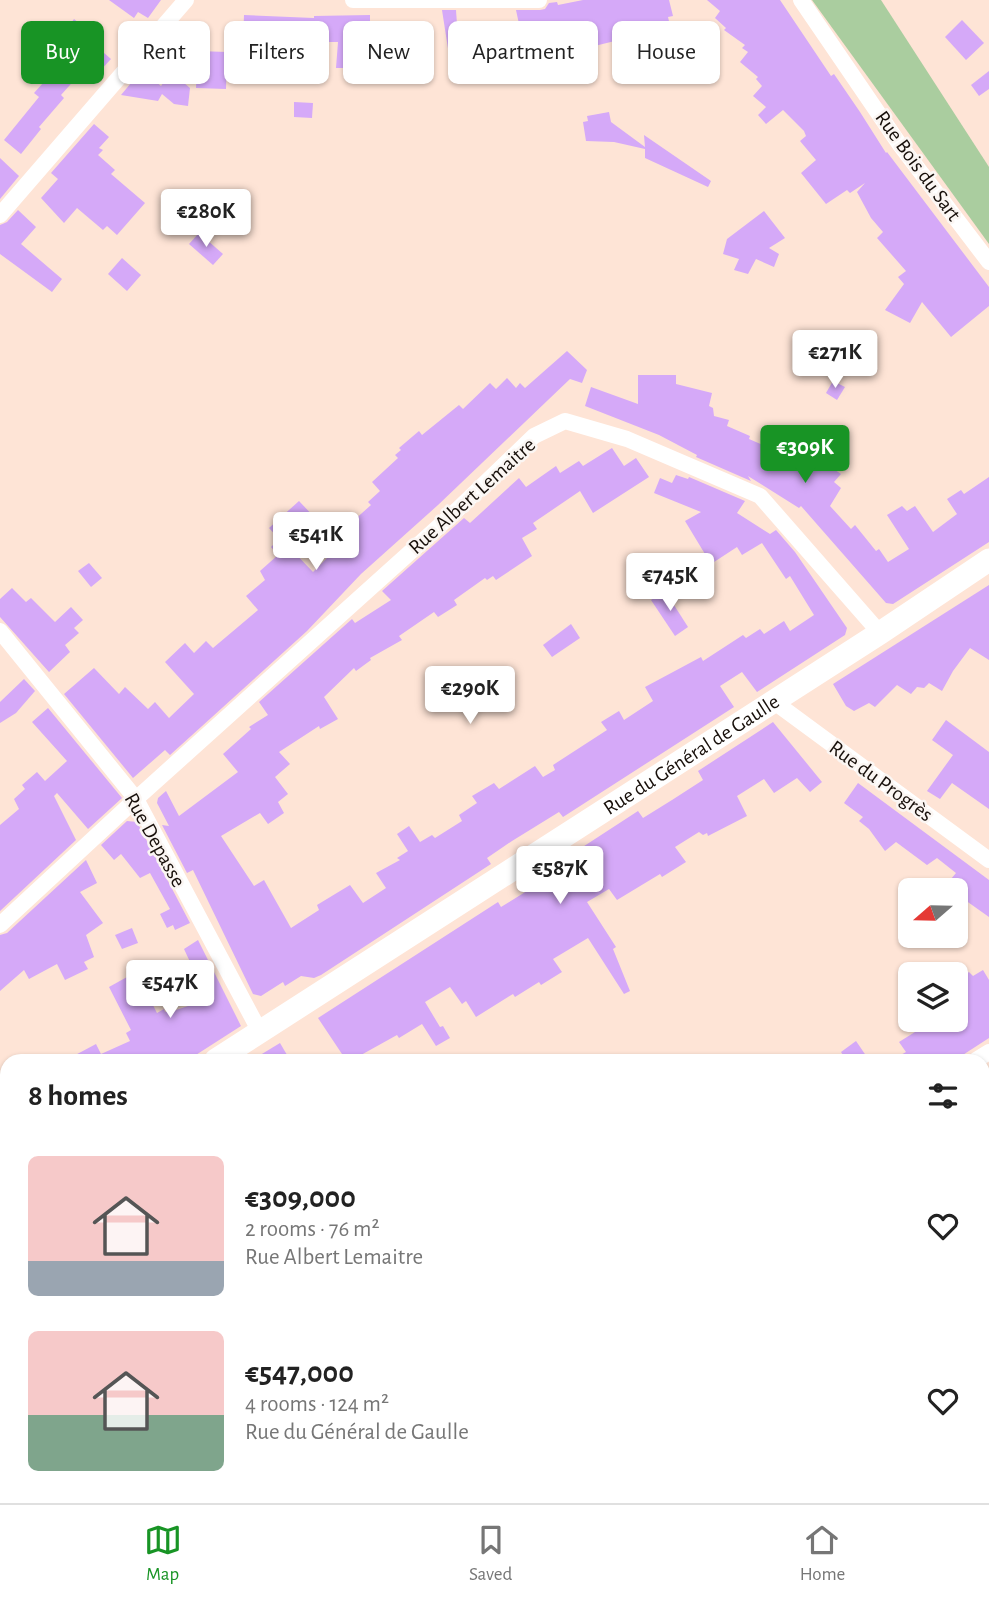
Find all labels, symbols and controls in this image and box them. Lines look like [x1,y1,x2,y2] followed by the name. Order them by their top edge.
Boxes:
[21,21,104,84] chip: Buy
[118,21,210,84] chip: Rent
[224,21,329,84] chip: Filters
[343,21,434,84] chip: New
[448,21,598,84] chip: Apartment
[612,21,720,84] chip: House
[871,107,965,225] street label: Rue Bois du Sart
[157,190,255,249] pin: €280K
[177,200,235,223] text: €280K
[786,330,884,390] pin: €271K
[808,341,862,364] text: €271K
[756,426,854,485] pin: €309K
[405,434,539,558] street label: Rue Albert Lemaitre
[776,436,834,459] text: €309K
[267,512,365,572] pin: €541K
[289,523,343,546] text: €541K
[621,554,719,613] pin: €745K
[642,564,698,587] text: €745K
[421,666,519,726] pin: €290K
[441,677,499,700] text: €290K
[600,690,783,819] street label: Rue du Général de Gaulle
[825,737,937,825] street label: Rue du Progrès
[121,789,189,891] street label: Rue Depasse
[511,846,609,906] pin: €587K
[532,857,588,880] text: €587K
[898,878,968,948] north arrow
[898,878,968,1032] map controls
[121,960,219,1020] pin: €547K
[898,962,968,1032] button: layers
[142,971,198,994] text: €547K
[924,1077,962,1115] icon: filters
[28,1081,128,1111] text: 8 homes
[245,1183,356,1213] text: €309,000
[84,1184,168,1268] icon: home
[924,1207,962,1245] icon: heart
[245,1218,379,1241] text: 2 rooms · 76 m²
[245,1246,423,1269] text: Rue Albert Lemaitre
[245,1358,354,1388] text: €547,000
[84,1359,168,1443] icon: home
[924,1382,962,1420] icon: heart
[245,1393,389,1416] text: 4 rooms · 124 m²
[245,1421,469,1444] text: Rue du Général de Gaulle
[144,1521,182,1586] tab: Map
[469,1521,512,1586] tab: Saved
[800,1521,845,1586] tab: Home

